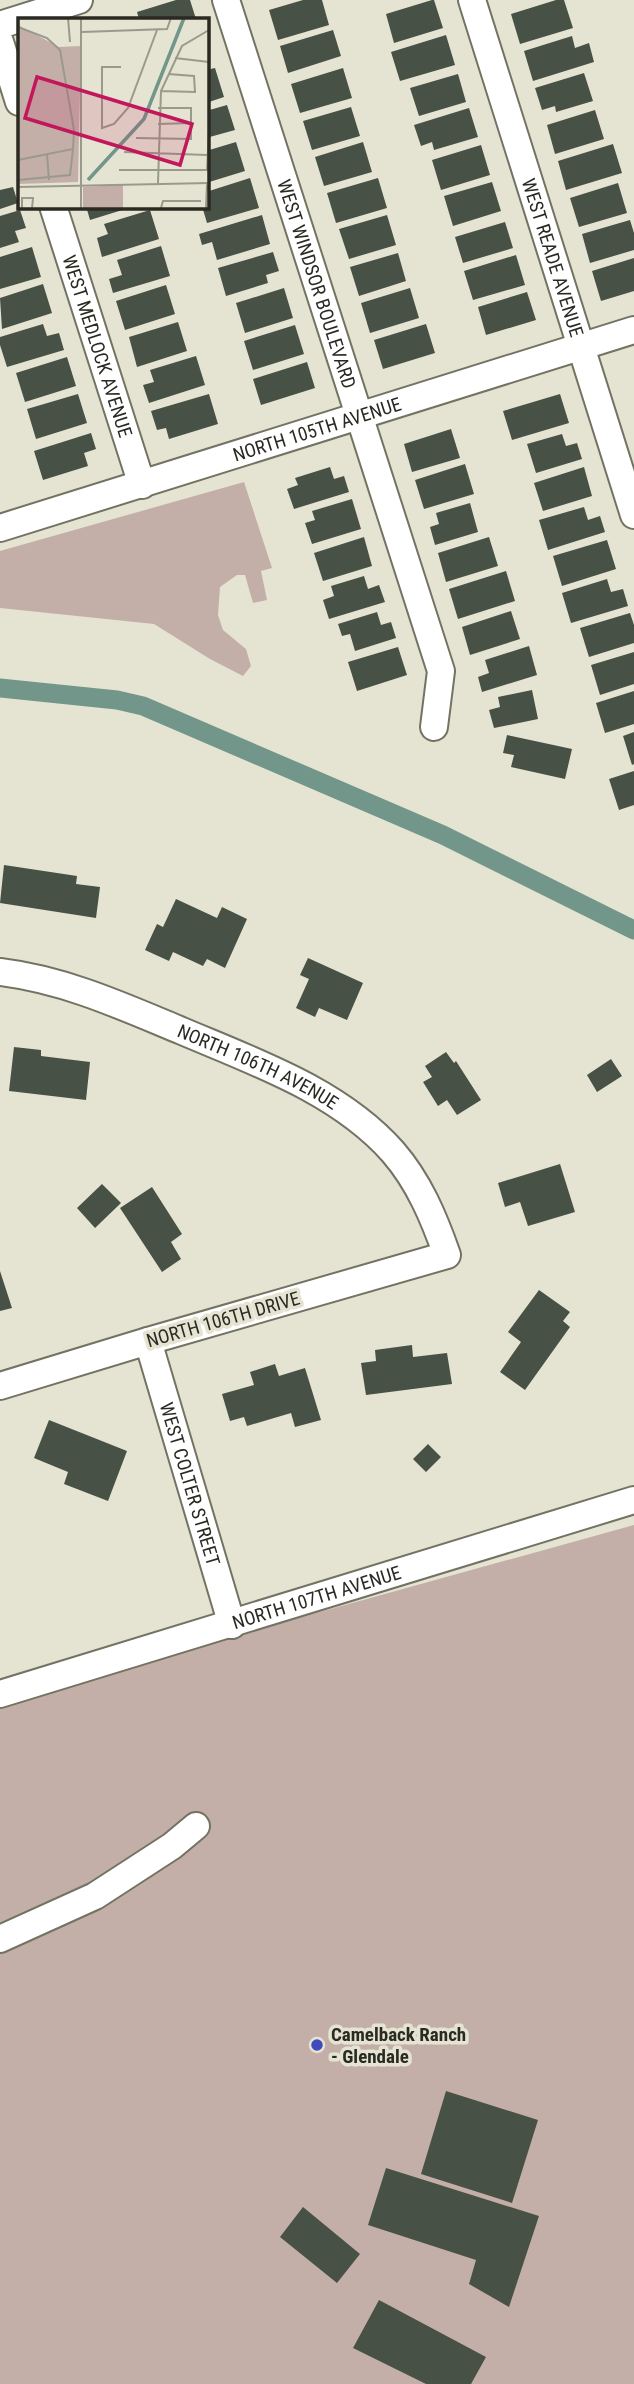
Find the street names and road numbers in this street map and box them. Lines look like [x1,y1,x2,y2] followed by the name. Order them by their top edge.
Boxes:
[517,176,588,340] street label: WEST READE AVENUE
[272,177,361,391] street label: WEST WINDSOR BOULEVARD
[57,252,137,440] street label: WEST MEDLOCK AVENUE
[230,392,404,467] street label: NORTH 105TH AVENUE
[174,1019,343,1115] street label: NORTH 106TH AVENUE
[144,1287,302,1352] street label: NORTH 106TH DRIVE
[155,1400,225,1568] street label: WEST COLTER STREET
[230,1561,404,1634] street label: NORTH 107TH AVENUE

